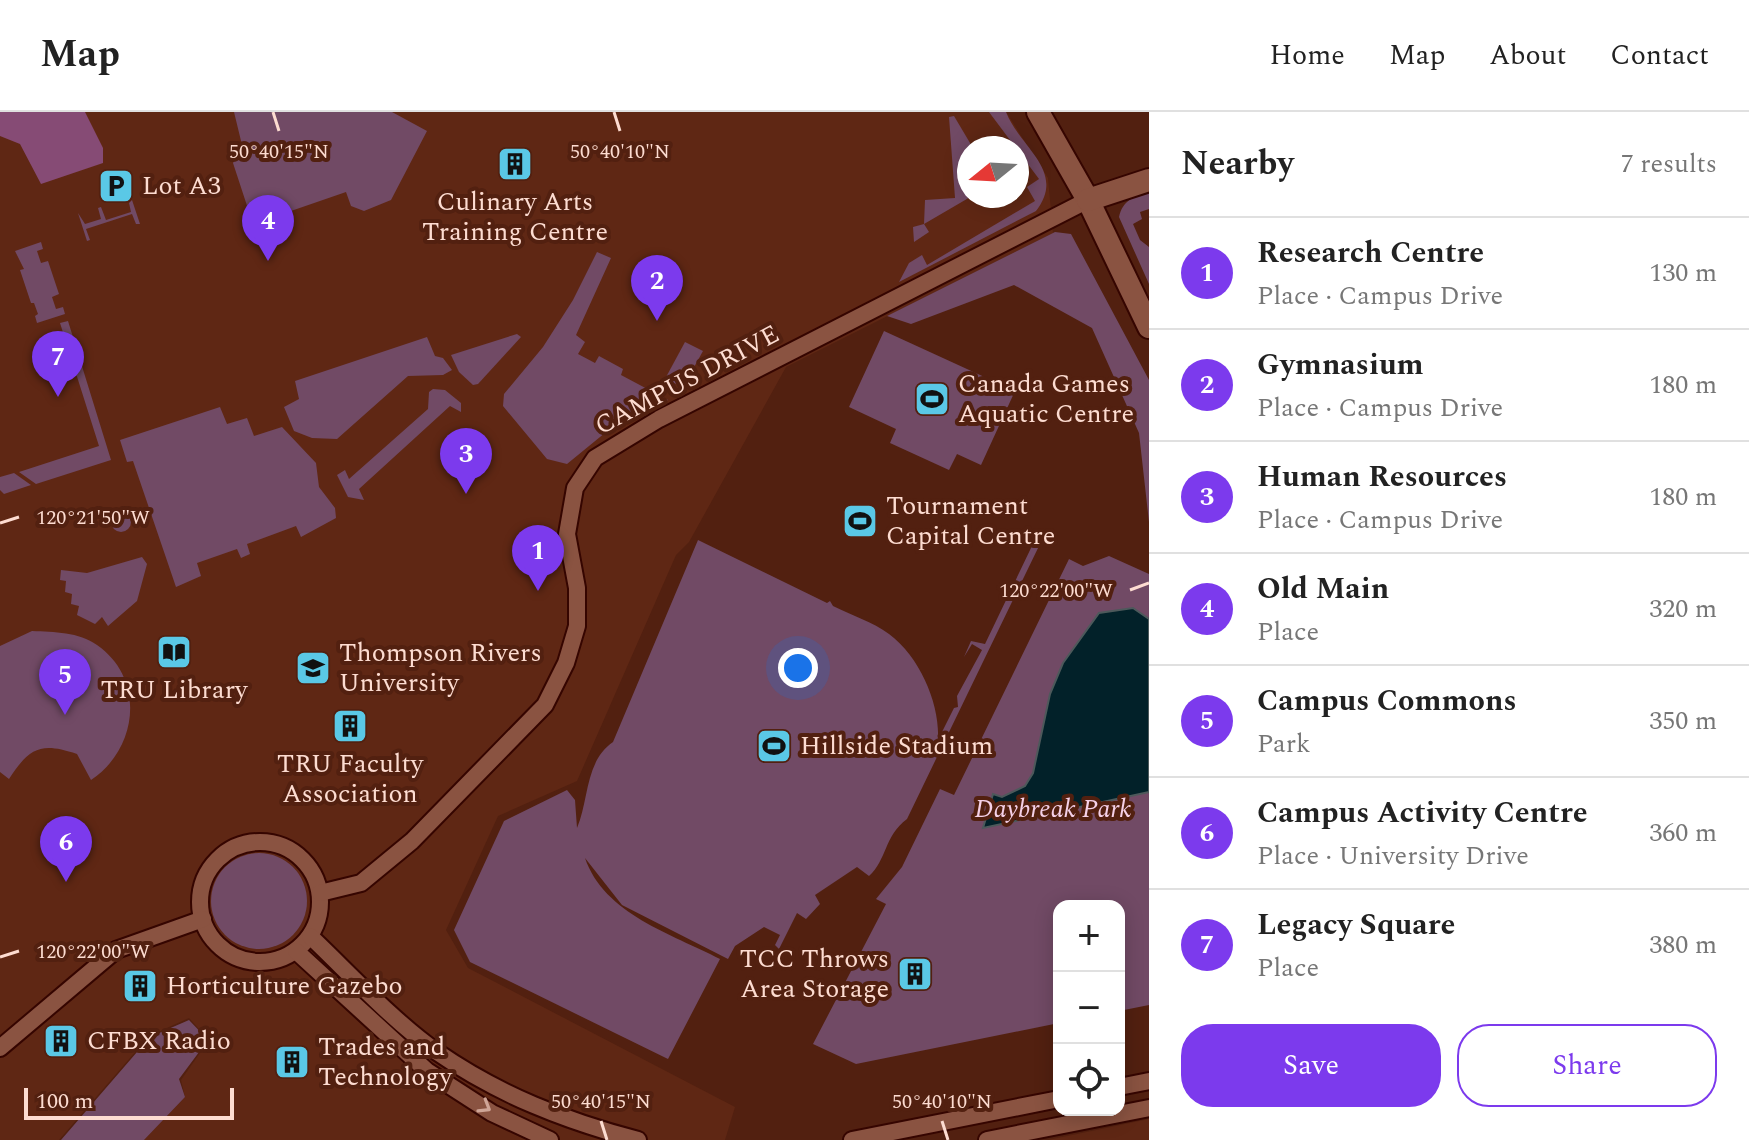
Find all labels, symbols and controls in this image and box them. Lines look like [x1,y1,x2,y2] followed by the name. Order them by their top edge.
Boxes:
[40,26,120,84] text: Map
[1269,34,1345,77] text: Home
[1389,34,1445,77] text: Map
[1489,34,1566,77] text: About
[1610,34,1709,77] text: Contact
[957,136,1029,208] north arrow
[229,137,329,167] text: 50°40'15"N
[570,137,670,167] text: 50°40'10"N
[1181,138,1294,190] text: Nearby
[1621,144,1717,184] text: 7 results
[496,145,534,183] building icon: Culinary Arts Training Centre
[142,166,221,206] place label: Lot A3
[97,167,135,205] parking icon: Lot A3
[422,182,608,252] place label: Culinary Arts Training Centre
[242,195,294,261] pin: 4
[1257,230,1484,276] text: Research Centre
[1200,253,1214,293] text: 1
[1649,253,1717,293] text: 130 m
[631,255,683,321] pin: 2
[1257,276,1503,316] text: Place · Campus Drive
[587,314,787,446] street label: CAMPUS DRIVE
[32,331,84,397] pin: 7
[1257,342,1424,388] text: Gymnasium
[958,364,1134,434] place label: Canada Games Aquatic Centre
[1200,365,1214,405] text: 2
[1649,365,1717,405] text: 180 m
[913,380,951,418] sports icon: Canada Games Aquatic Centre
[1257,388,1503,428] text: Place · Campus Drive
[440,428,492,494] pin: 3
[1257,454,1507,500] text: Human Resources
[1200,477,1214,517] text: 3
[1649,477,1717,517] text: 180 m
[886,486,1055,556] place label: Tournament Capital Centre
[1257,500,1503,540] text: Place · Campus Drive
[841,502,879,540] sports icon: Tournament Capital Centre
[36,503,150,533] text: 120°21'50"W
[512,525,564,591] pin: 1
[1257,566,1389,612] text: Old Main
[999,576,1113,606] text: 120°22'00"W
[1200,589,1214,629] text: 4
[1649,589,1717,629] text: 320 m
[1257,612,1319,652] text: Place
[155,633,193,671] library icon: TRU Library
[339,633,542,703] place label: Thompson Rivers University
[778,648,818,688] your location
[39,649,91,715] pin: 5
[294,649,332,687] school or university icon: Thompson Rivers University
[101,670,249,710] place label: TRU Library
[1257,678,1517,724] text: Campus Commons
[1200,701,1214,741] text: 5
[1649,701,1717,741] text: 350 m
[331,707,369,745] building icon: TRU Faculty Association
[1257,724,1311,764] text: Park
[800,726,993,766] place label: Hillside Stadium
[755,727,793,765] sports icon: Hillside Stadium
[277,744,425,814] place label: TRU Faculty Association
[974,789,1132,829] park label: Daybreak Park
[1257,790,1588,836] text: Campus Activity Centre
[1200,813,1214,853] text: 6
[1649,813,1717,853] text: 360 m
[40,816,92,882] pin: 6
[1257,836,1529,876] text: Place · University Drive
[1053,900,1125,1116] map controls
[1053,900,1125,972] button: +
[1257,902,1455,948] text: Legacy Square
[1200,925,1214,965] text: 7
[1649,925,1717,965] text: 380 m
[36,937,150,967] text: 120°22'00"W
[739,939,889,1009] place label: TCC Throws Area Storage
[1257,948,1319,988] text: Place
[896,955,934,993] building icon: TCC Throws Area Storage
[166,966,403,1006] place label: Horticulture Gazebo
[121,967,159,1005] building icon: Horticulture Gazebo
[1053,972,1125,1044] button: −
[87,1021,231,1061] place label: CFBX Radio
[42,1022,80,1060] building icon: CFBX Radio
[1181,1024,1441,1107] button: Save
[1457,1024,1717,1107] button: Share
[318,1027,453,1097] place label: Trades and Technology
[273,1043,311,1081] building icon: Trades and Technology
[1053,1044,1125,1116] button: locate
[24,1084,234,1120] scale bar
[36,1085,93,1118] text: 100 m
[551,1087,651,1117] text: 50°40'15"N
[892,1087,992,1117] text: 50°40'10"N
[476,1098,490,1113] one-way arrow

